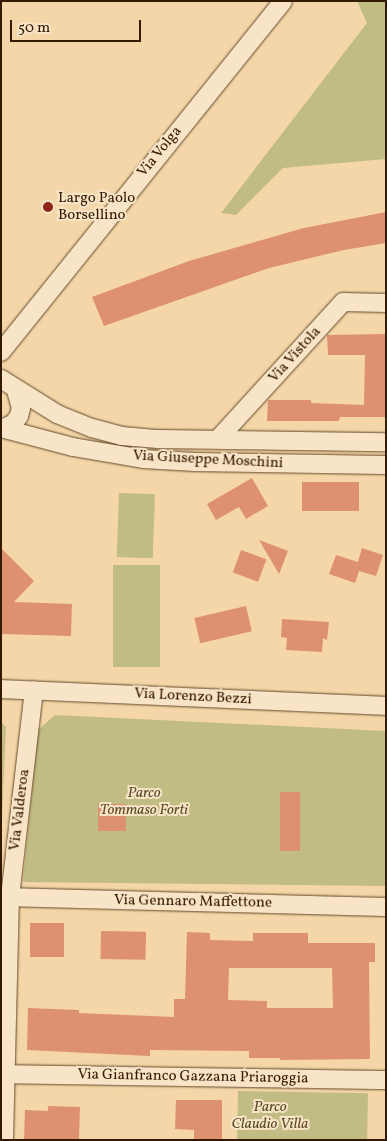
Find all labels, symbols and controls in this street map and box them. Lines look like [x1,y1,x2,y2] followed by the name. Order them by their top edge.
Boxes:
[12,10,144,42] scale bar
[18,18,50,39] text: 50 m
[134,123,186,181] street label: Via Volga
[58,189,135,224] place label: Largo Paolo Borsellino
[42,201,54,213] marker: Largo Paolo Borsellino
[265,323,325,387] street label: Via Vistola
[132,447,284,473] street label: Via Giuseppe Moschini
[134,685,252,709] street label: Via Lorenzo Bezzi
[6,768,34,852] street label: Via Valderoa
[100,784,188,819] park label: Parco Tommaso Forti
[114,892,272,912] street label: Via Gennaro Maffettone
[77,1066,309,1088] street label: Via Gianfranco Gazzana Priaroggia
[232,1098,308,1133] park label: Parco Claudio Villa

